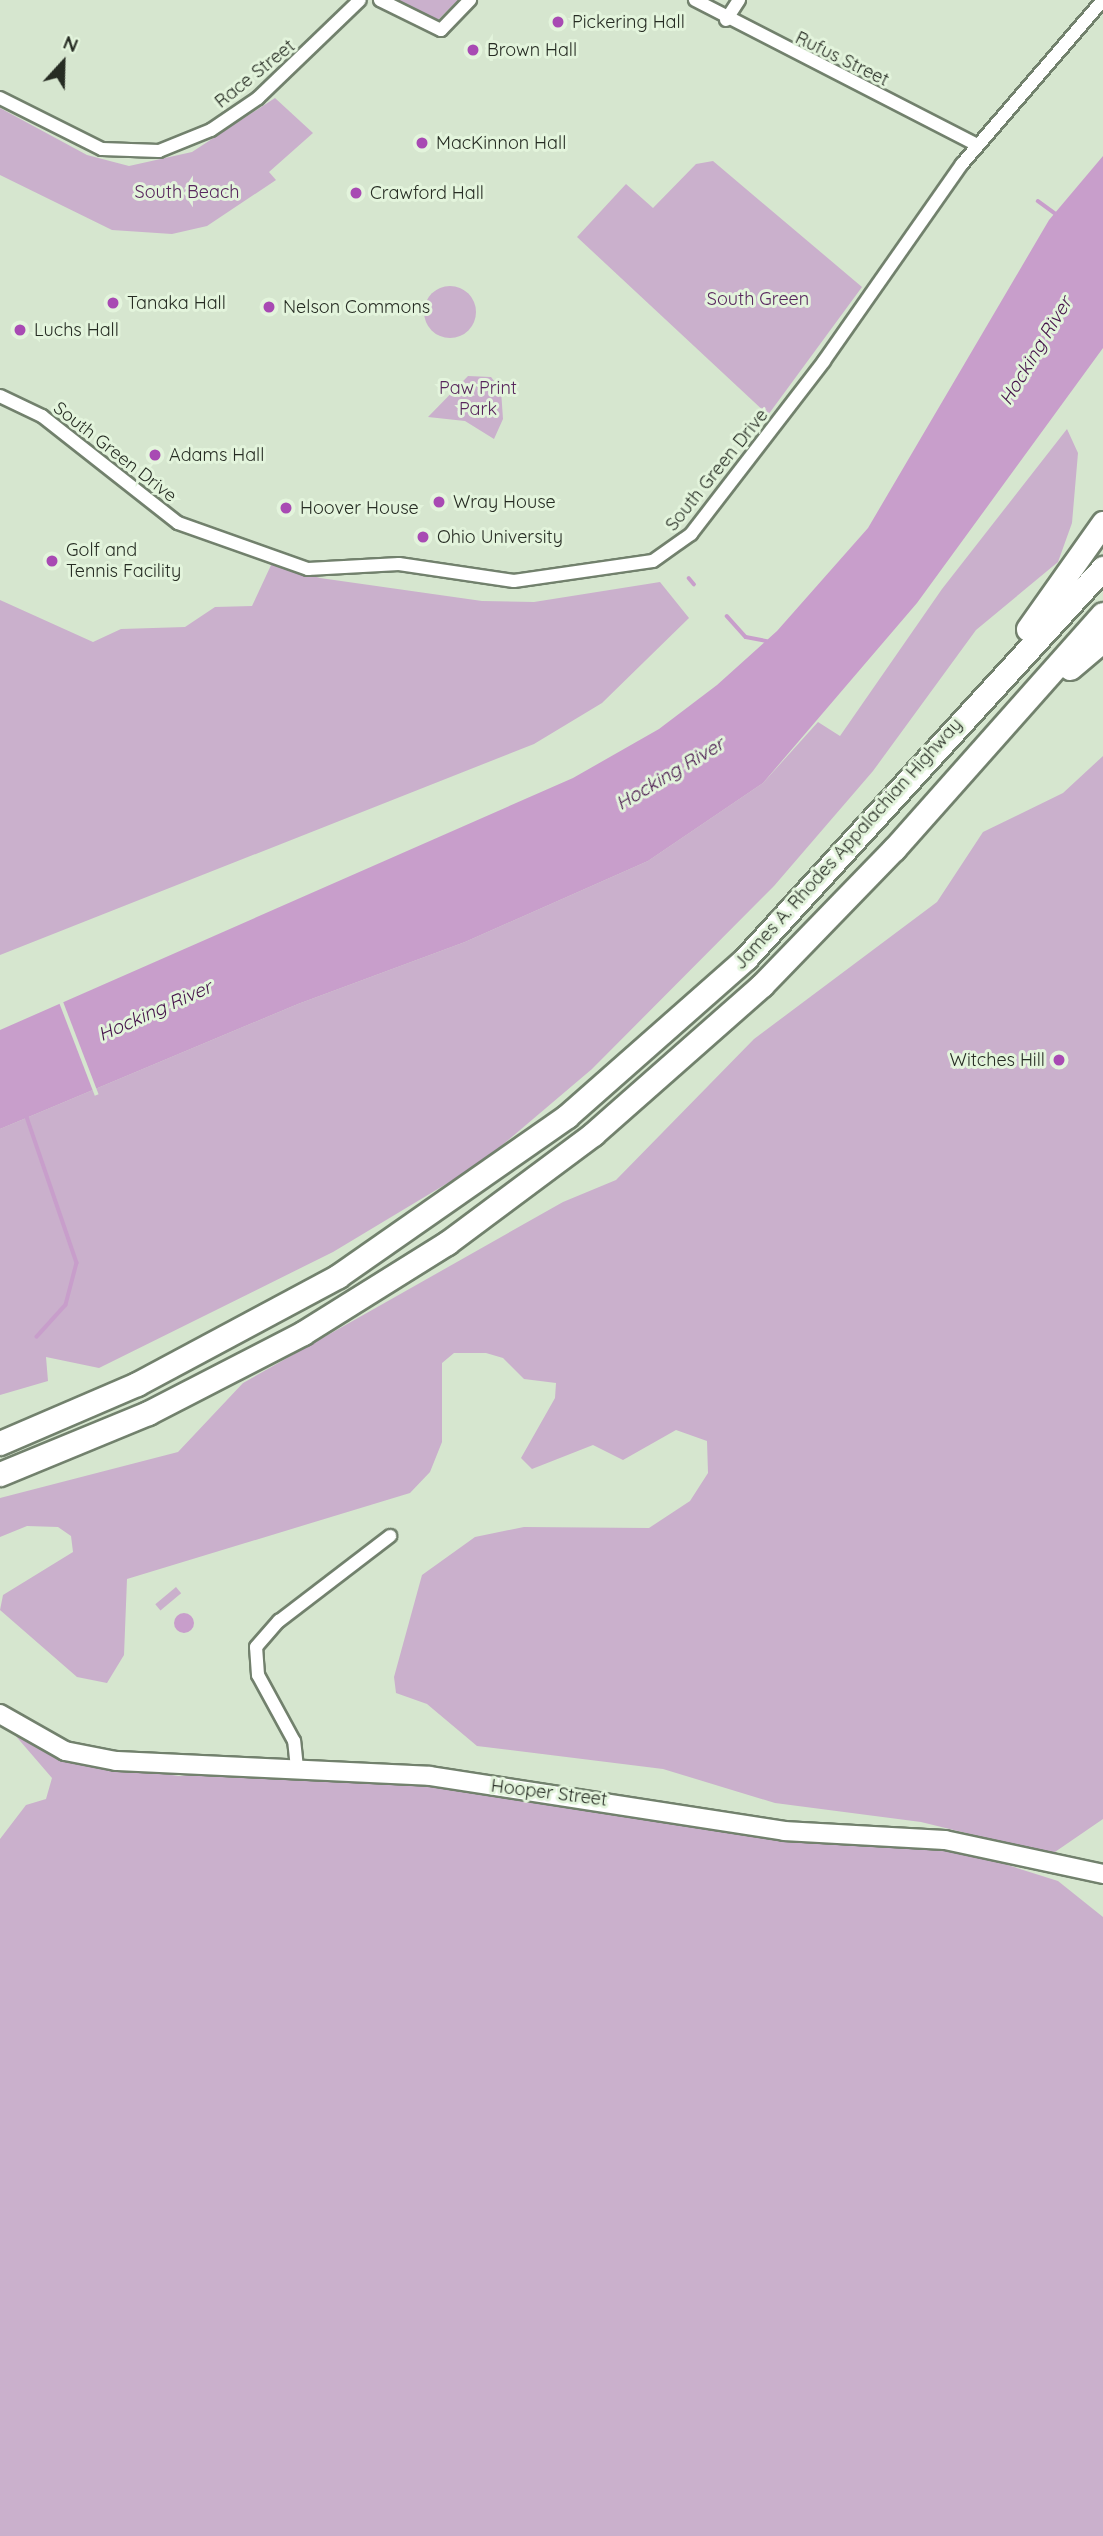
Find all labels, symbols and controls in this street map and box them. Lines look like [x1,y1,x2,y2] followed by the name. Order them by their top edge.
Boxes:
[572,11,685,33] place label: Pickering Hall
[550,14,566,30] marker: Pickering Hall
[792,27,892,91] street label: Rufus Street
[28,28,98,98] north arrow
[60,30,82,57] text: N
[211,35,299,113] street label: Race Street
[487,39,577,61] place label: Brown Hall
[465,42,481,58] marker: Brown Hall
[436,132,566,154] place label: MacKinnon Hall
[414,135,430,151] marker: MacKinnon Hall
[135,181,239,203] park label: South Beach
[370,182,484,204] place label: Crawford Hall
[348,185,364,201] marker: Crawford Hall
[707,288,809,310] park label: South Green
[127,292,226,314] place label: Tanaka Hall
[995,293,1077,409] water label: Hocking River
[105,295,121,311] marker: Tanaka Hall
[283,296,430,318] place label: Nelson Commons
[261,299,277,315] marker: Nelson Commons
[34,319,119,341] place label: Luchs Hall
[12,322,28,338] marker: Luchs Hall
[439,378,517,420] park label: Paw Print Park
[49,397,181,507] street label: South Green Drive
[661,405,773,535] street label: South Green Drive
[169,444,264,466] place label: Adams Hall
[147,447,163,463] marker: Adams Hall
[453,491,556,513] place label: Wray House
[431,494,447,510] marker: Wray House
[300,497,419,519] place label: Hoover House
[278,500,294,516] marker: Hoover House
[437,526,563,548] place label: Ohio University
[415,529,431,545] marker: Ohio University
[66,540,181,582] place label: Golf and Tennis Facility
[44,553,60,569] marker: Golf and Tennis Facility
[729,714,967,974] street label: James A. Rhodes Appalachian Highway
[612,733,728,815] water label: Hocking River
[95,976,215,1046] water label: Hocking River
[950,1049,1045,1071] place label: Witches Hill
[1051,1052,1067,1068] marker: Witches Hill
[490,1775,608,1811] street label: Hooper Street

